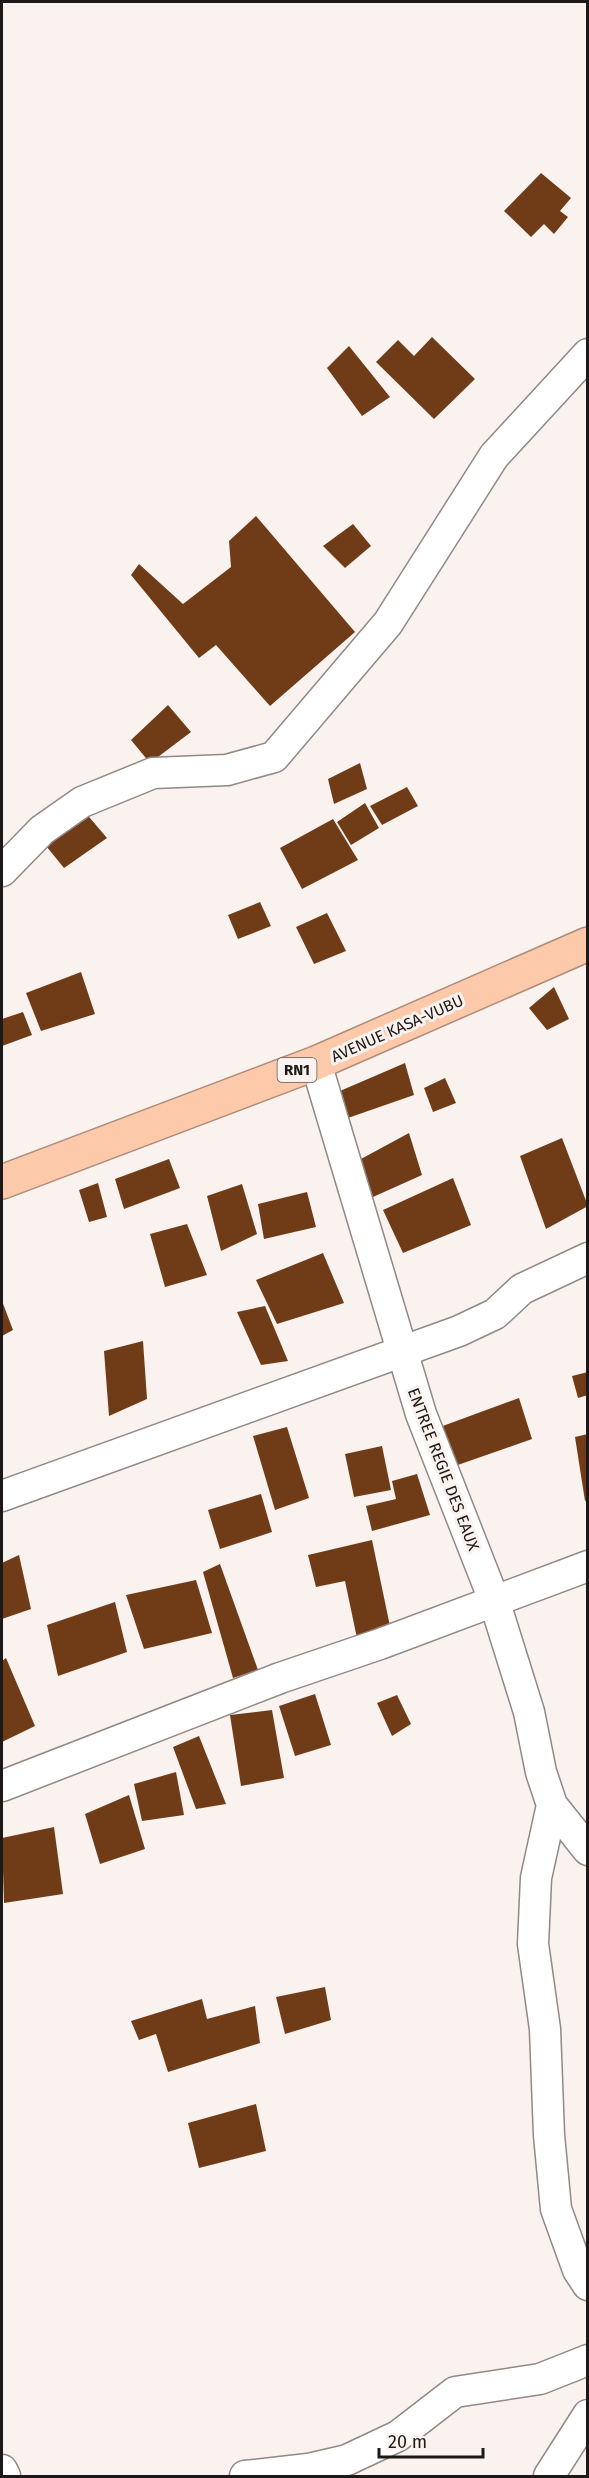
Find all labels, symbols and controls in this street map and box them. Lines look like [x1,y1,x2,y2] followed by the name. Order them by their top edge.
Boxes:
[328,991,466,1066] street label: AVENUE KASA-VUBU
[278,1058,316,1082] road number: RN1
[404,1385,484,1554] street label: ENTREE REGIE DES EAUX
[379,2421,482,2459] scale bar
[388,2431,427,2453] text: 20 m

